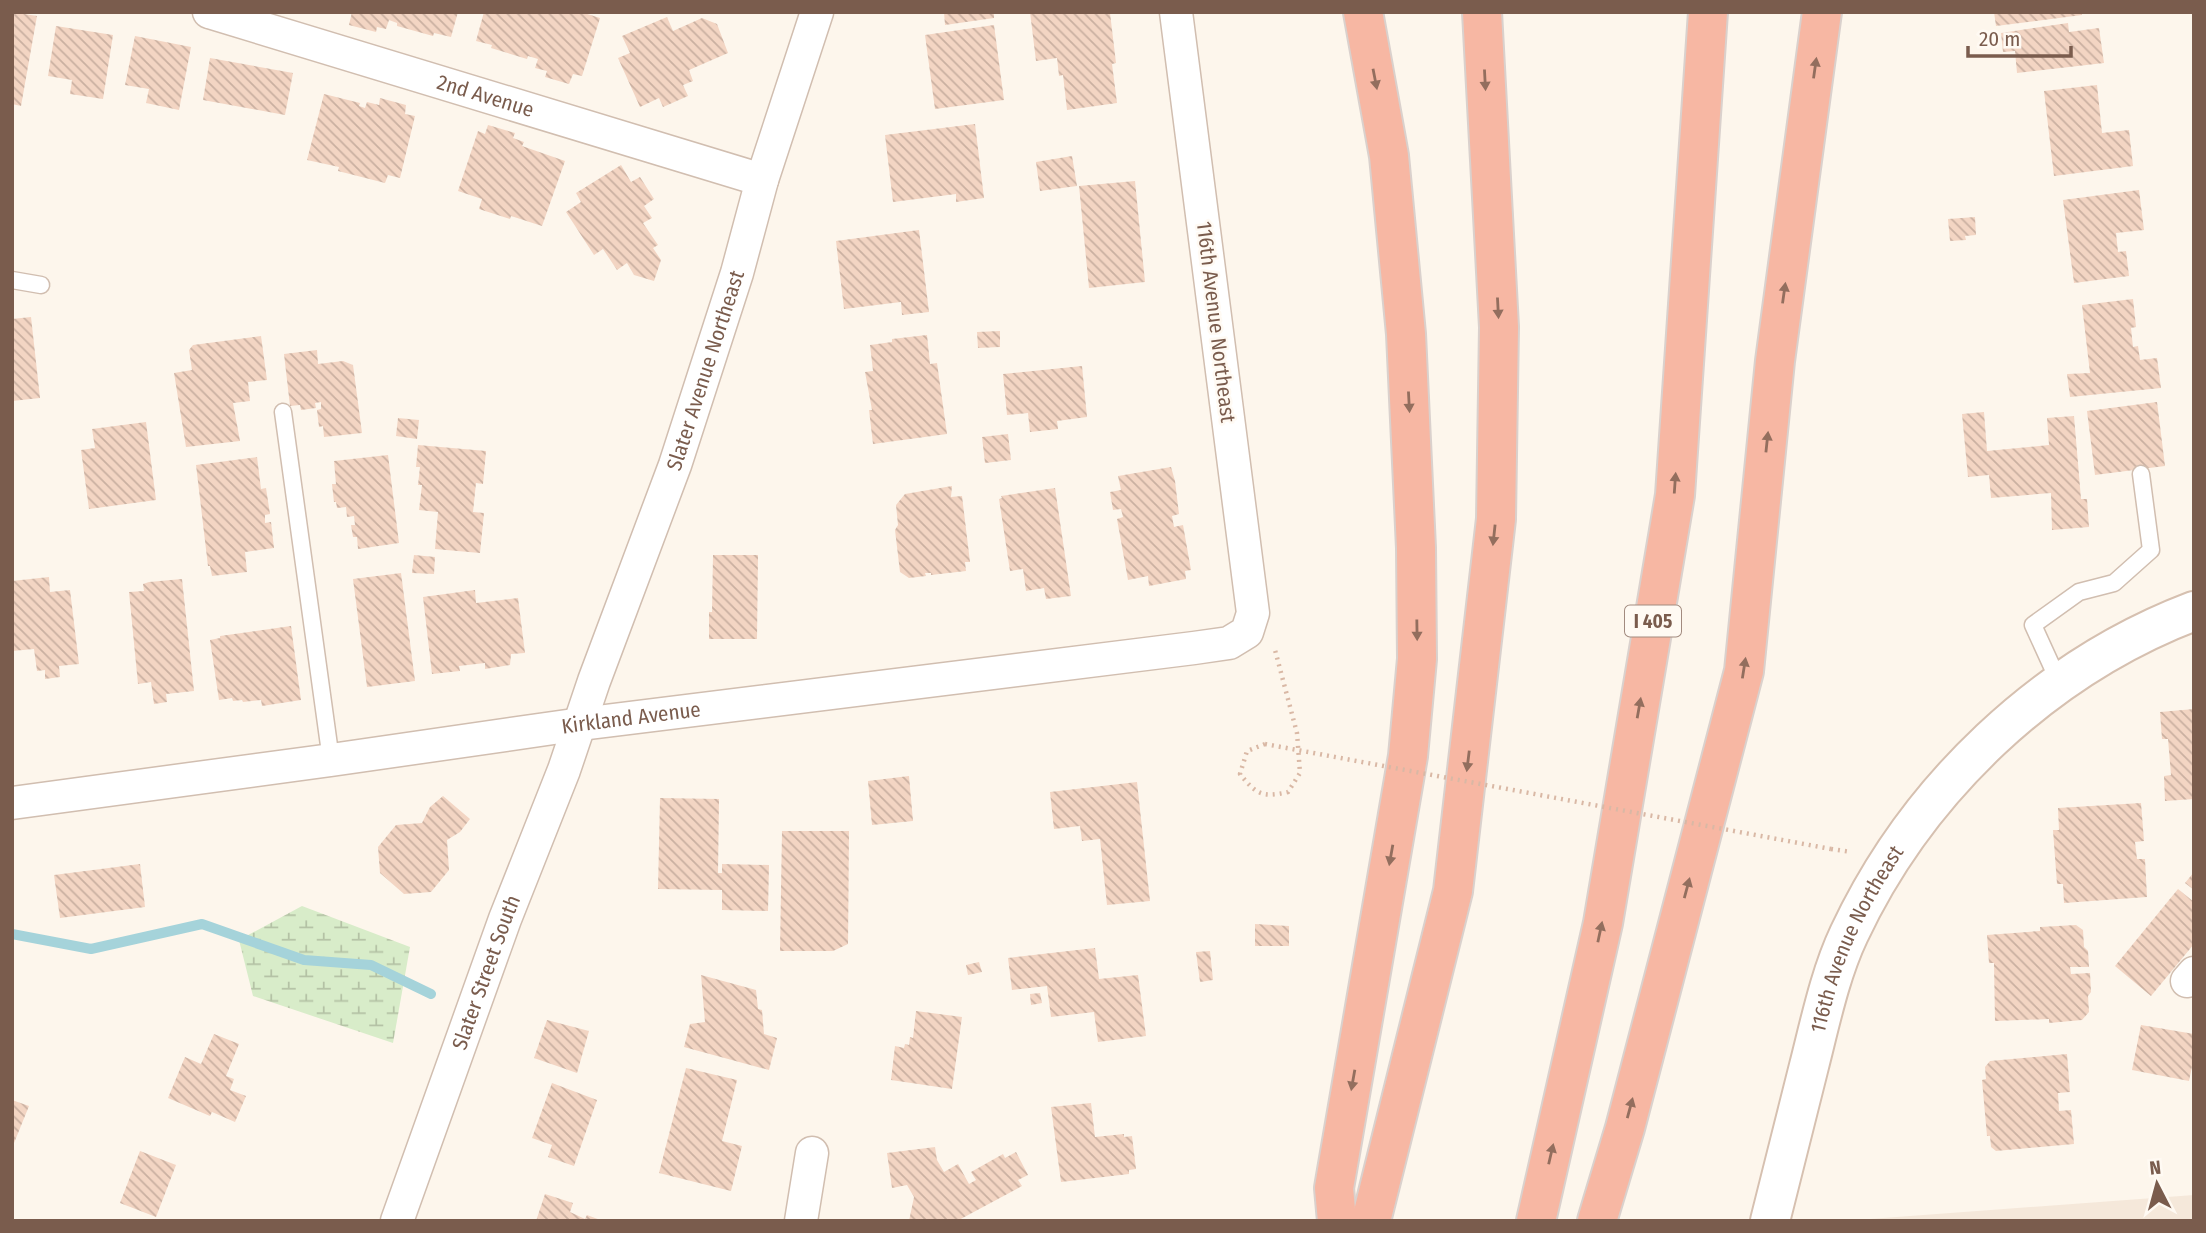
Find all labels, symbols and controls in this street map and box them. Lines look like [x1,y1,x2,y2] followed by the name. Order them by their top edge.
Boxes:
[1968,14,2071,58] scale bar
[1979,26,2020,52] text: 20 m
[1810,56,1821,78] one-way arrow
[1370,68,1381,90] one-way arrow
[434,69,537,123] street label: 2nd Avenue
[1480,70,1491,92] one-way arrow
[1191,220,1241,424] street label: 116th Avenue Northeast
[661,267,750,474] street label: Slater Avenue Northeast
[1779,282,1790,304] one-way arrow
[1492,297,1503,319] one-way arrow
[1404,392,1415,414] one-way arrow
[1762,430,1773,452] one-way arrow
[1670,472,1681,494] one-way arrow
[1488,524,1499,546] one-way arrow
[1625,606,1681,636] road number: I 405
[1411,619,1423,641] one-way arrow
[1739,657,1750,679] one-way arrow
[560,696,702,740] street label: Kirkland Avenue
[1634,697,1645,719] one-way arrow
[1462,750,1473,772] one-way arrow
[1805,840,1909,1035] street label: 116th Avenue Northeast
[1385,845,1396,867] one-way arrow
[1683,877,1693,898] one-way arrow
[446,891,526,1053] street label: Slater Street South
[1595,921,1606,943] one-way arrow
[1347,1069,1358,1091] one-way arrow
[1625,1097,1636,1119] one-way arrow
[1546,1143,1557,1165] one-way arrow
[2122,1149,2192,1219] north arrow
[2148,1156,2162,1180] text: N

